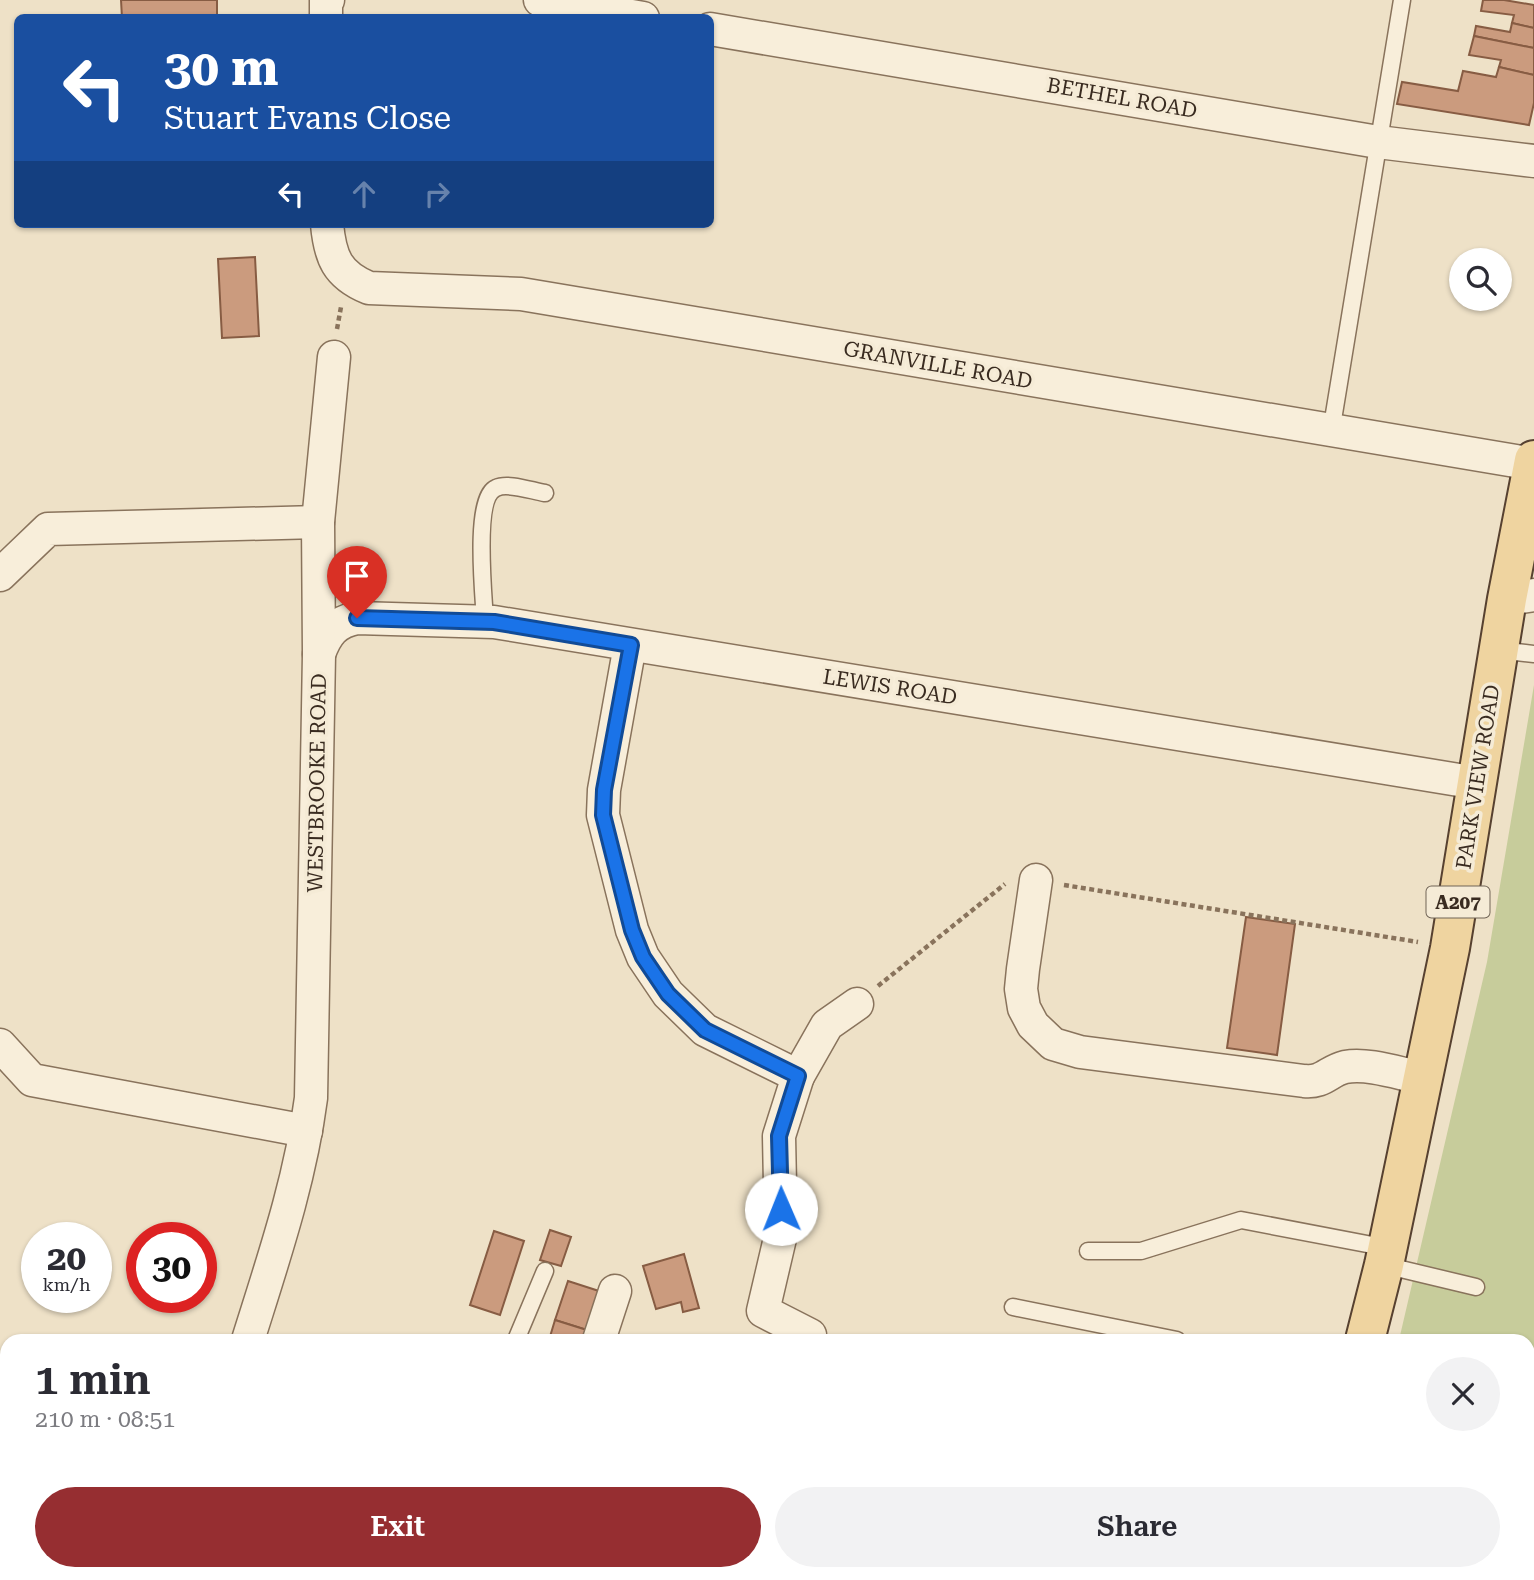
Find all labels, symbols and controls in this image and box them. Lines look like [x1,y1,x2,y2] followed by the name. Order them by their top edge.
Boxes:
[164,40,279,97] text: 30 m
[49,42,140,133] icon: left
[1045,73,1199,123] street label: BETHEL ROAD
[164,99,451,137] text: Stuart Evans Close
[272,175,310,213] icon: left
[345,175,383,213] icon: ahead
[418,175,456,213] icon: right
[1449,248,1512,311] map controls
[1449,248,1512,311] button: search
[842,337,1034,393] street label: GRANVILLE ROAD
[327,546,387,618] pin
[338,557,376,595] icon: arrive
[821,665,959,709] street label: LEWIS ROAD
[303,673,331,893] street label: WESTBROOKE ROAD
[1452,683,1504,871] street label: PARK VIEW ROAD
[1426,887,1490,918] road number: A207
[744,1172,818,1246] position arrow
[126,1222,217,1313] speed limit sign: 30
[47,1238,86,1279] text: 20
[42,1274,91,1295] text: km/h
[35,1355,151,1404] text: 1 min
[1426,1357,1500,1431] button: close
[35,1406,175,1433] text: 210 m · 08:51
[35,1487,761,1567] button: Exit
[775,1487,1500,1567] button: Share

